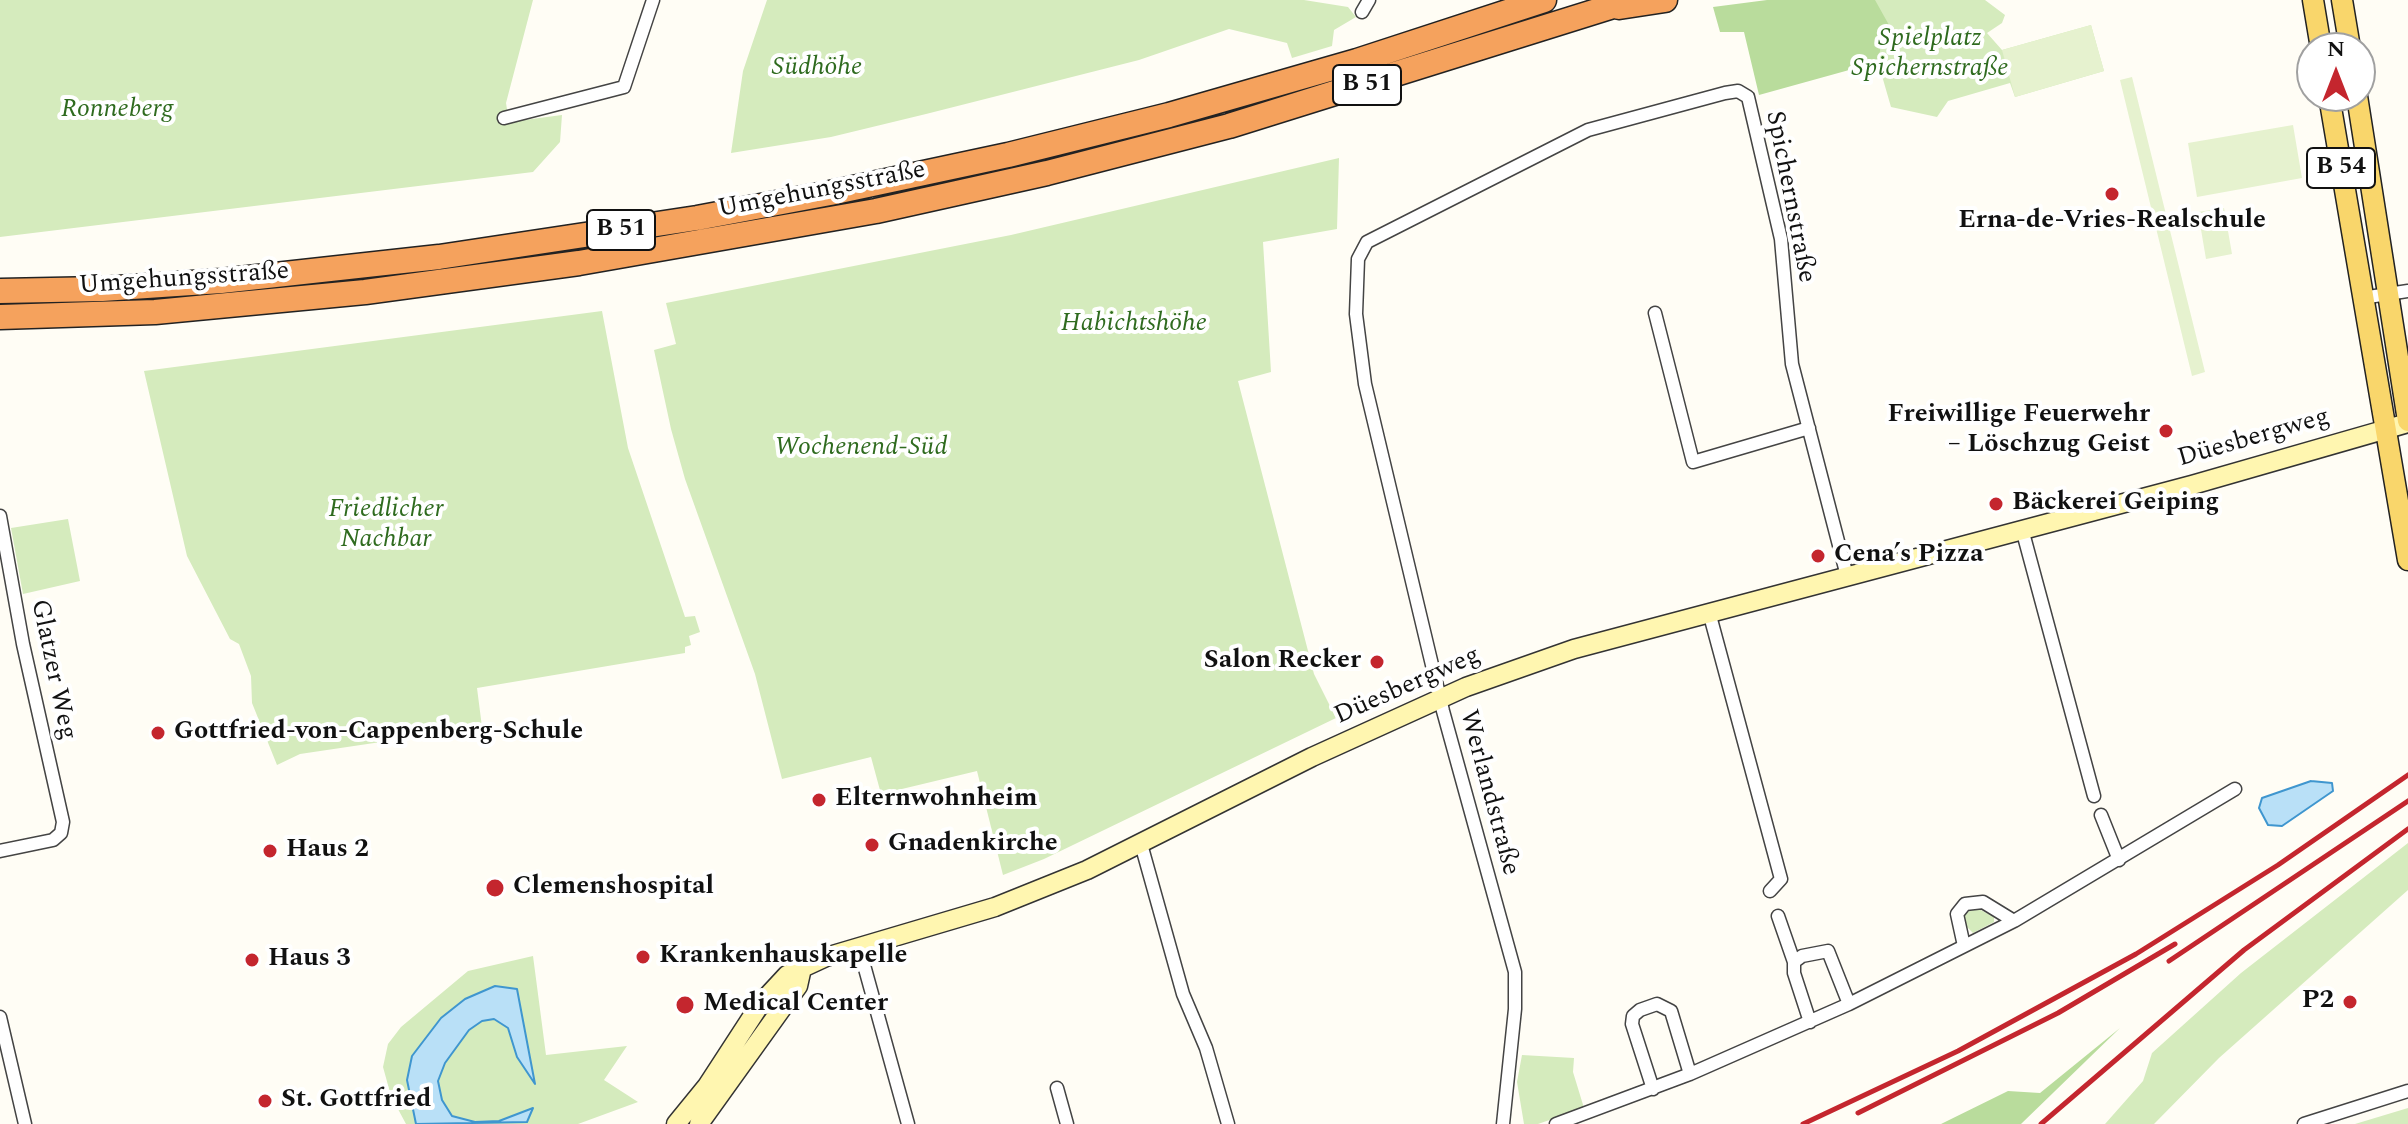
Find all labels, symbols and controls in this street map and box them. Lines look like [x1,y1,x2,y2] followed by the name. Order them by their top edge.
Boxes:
[1852,24,2008,86] park label: Spielplatz Spichernstraße
[2296,32,2376,112] north arrow
[2327,33,2345,66] text: N
[772,53,862,85] park label: Südhöhe
[1333,65,1401,105] road number: B 51
[61,95,173,127] park label: Ronneberg
[1757,108,1821,286] street label: Spichernstraße
[2307,148,2375,188] road number: B 54
[716,156,928,226] street label: Umgehungsstraße
[2103,185,2121,203] marker: Erna-de-Vries-Realschule
[1958,206,2266,238] place label: Erna-de-Vries-Realschule
[587,210,655,250] road number: B 51
[78,257,290,303] street label: Umgehungsstraße
[1061,309,1207,341] park label: Habichtshöhe
[1888,400,2150,462] place label: Freiwillige Feuerwehr – Löschzug Geist
[2175,402,2333,476] street label: Düesbergweg
[2157,422,2175,440] marker: Freiwillige Feuerwehr – Löschzug Geist
[774,433,948,465] park label: Wochenend-Süd
[2012,488,2219,520] place label: Bäckerei Geiping
[328,495,444,556] park label: Friedlicher Nachbar
[1987,495,2005,513] marker: Bäckerei Geiping
[1834,540,1984,572] place label: Cena’s Pizza
[1809,547,1827,565] marker: Cena’s Pizza
[22,597,82,743] street label: Glatzer Weg
[1330,641,1486,733] street label: Düesbergweg
[1204,646,1361,678] place label: Salon Recker
[1368,653,1386,671] marker: Salon Recker
[1451,707,1525,879] street label: Werlandstraße
[174,717,583,749] place label: Gottfried-von-Cappenberg-Schule
[149,724,167,742] marker: Gottfried-von-Cappenberg-Schule
[835,784,1037,816] place label: Elternwohnheim
[810,791,828,809] marker: Elternwohnheim
[888,829,1058,861] place label: Gnadenkirche
[286,835,369,867] place label: Haus 2
[863,836,881,854] marker: Gnadenkirche
[261,842,279,860] marker: Haus 2
[513,872,714,904] place label: Clemenshospital
[484,877,506,899] marker: Clemenshospital
[659,941,907,973] place label: Krankenhauskapelle
[268,944,351,976] place label: Haus 3
[634,948,652,966] marker: Krankenhauskapelle
[243,951,261,969] marker: Haus 3
[2302,986,2334,1018] place label: P2
[703,989,888,1021] place label: Medical Center
[2341,993,2359,1011] marker: P2
[674,994,696,1016] marker: Medical Center
[281,1085,431,1117] place label: St. Gottfried
[256,1092,274,1110] marker: St. Gottfried

